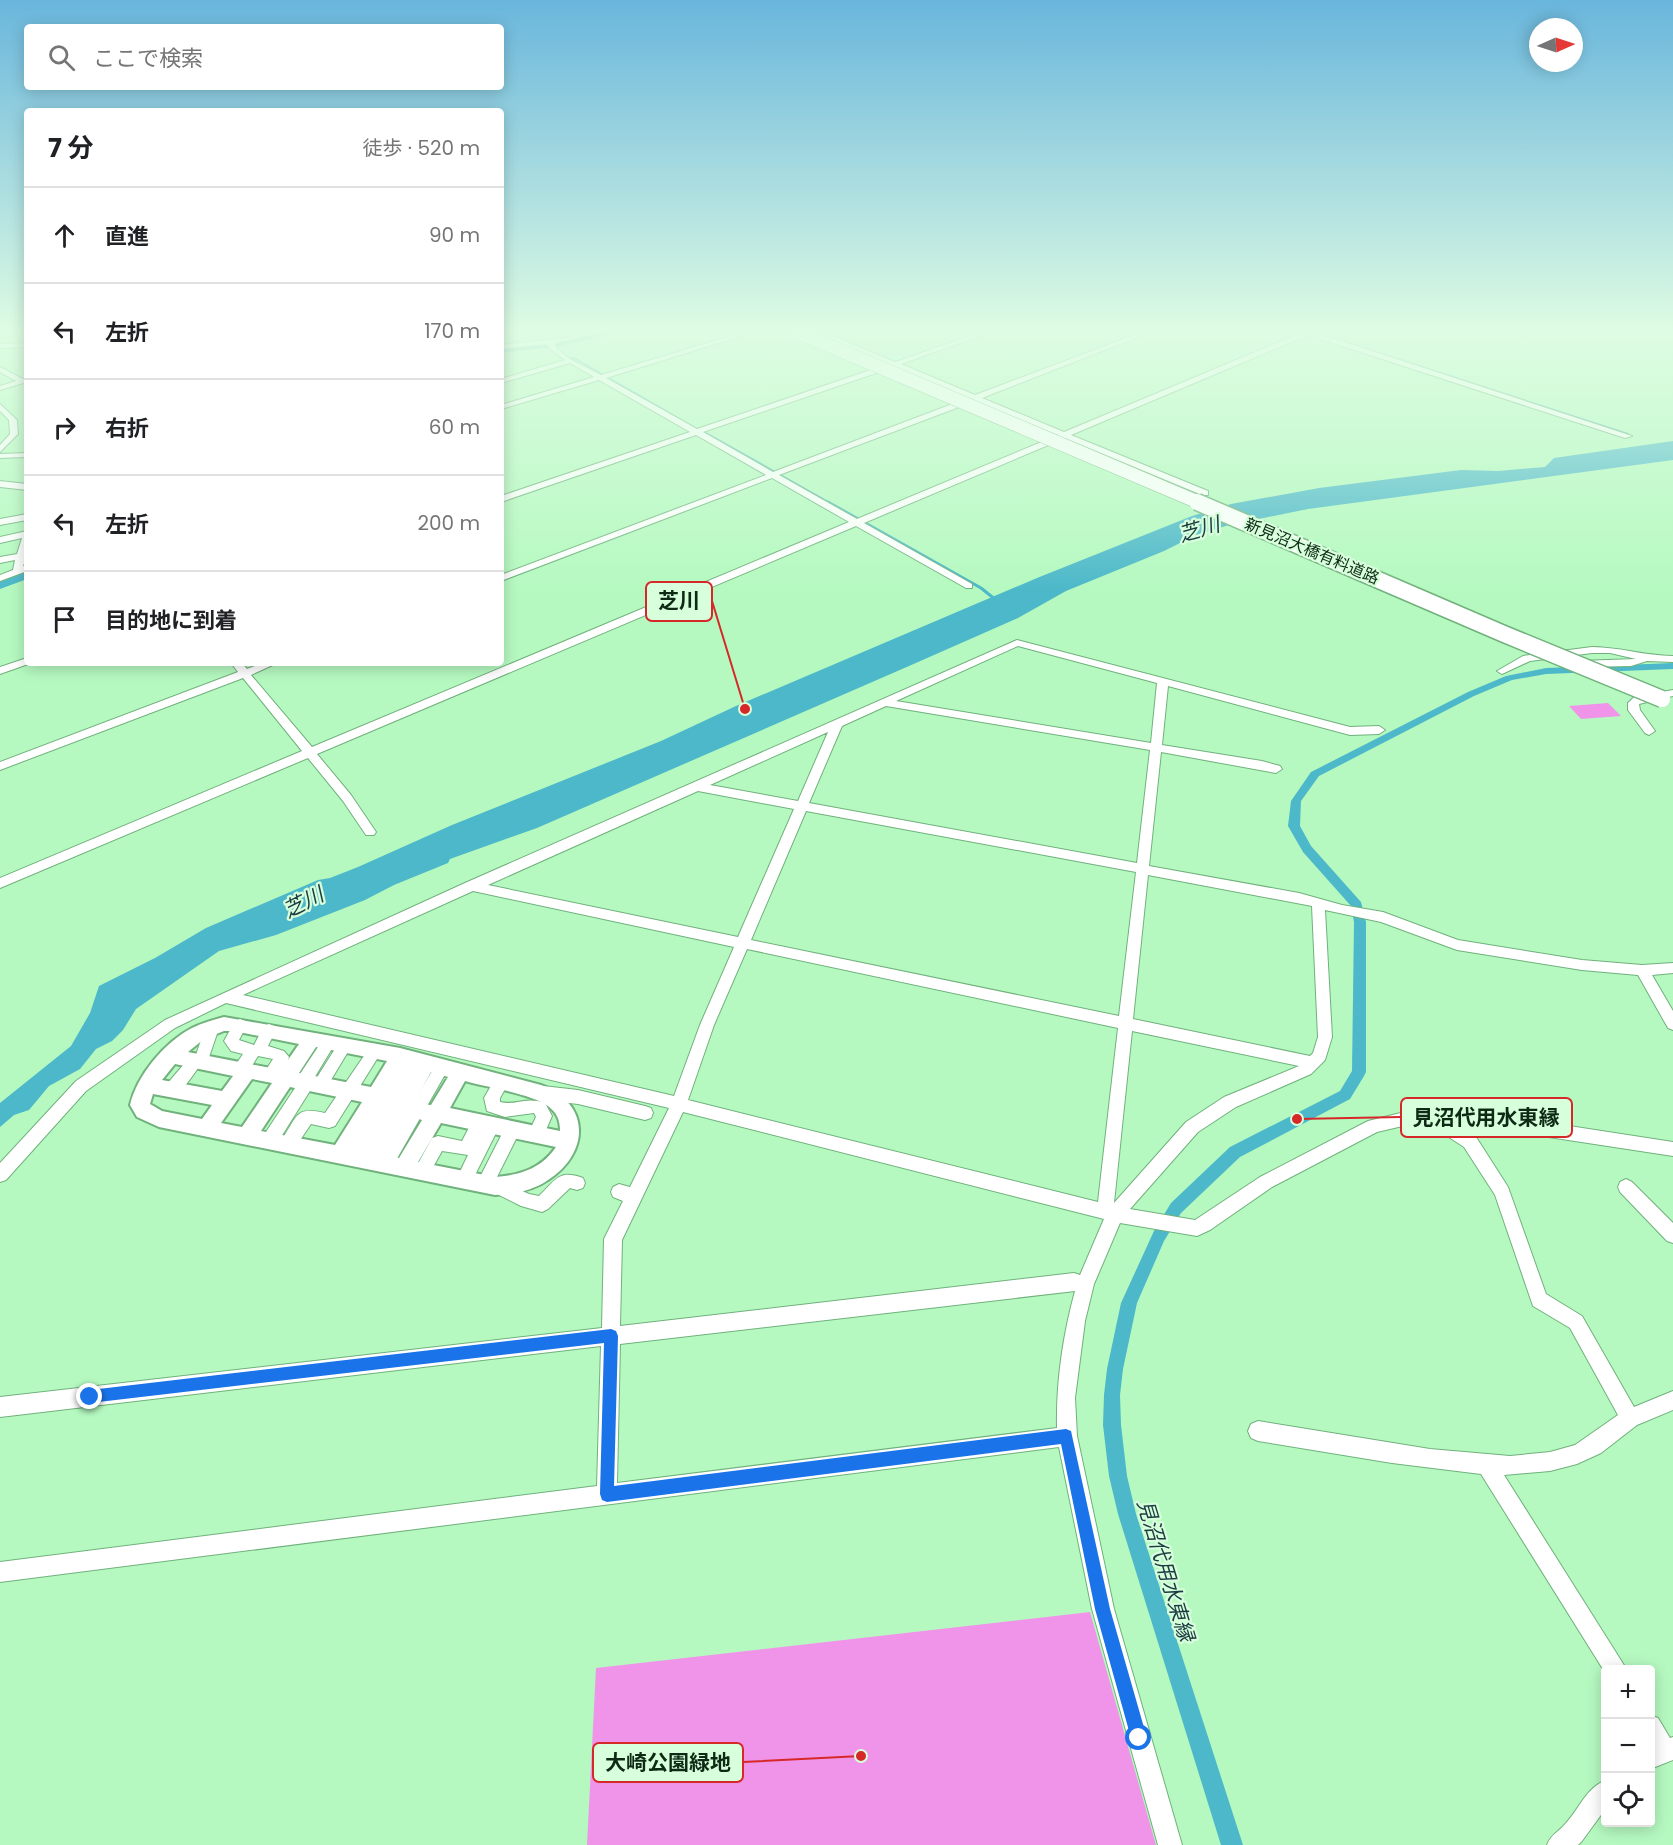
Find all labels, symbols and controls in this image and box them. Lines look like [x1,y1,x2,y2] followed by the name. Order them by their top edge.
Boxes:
[1529,18,1583,72] north arrow
[24,24,504,90] search box
[45,41,78,74] icon: search
[93,43,203,74] text: ここで検索
[48,130,93,166] text: 7 分
[363,134,480,162] text: 徒歩 · 520 m
[48,219,81,252] icon: ahead
[105,221,149,252] text: 直進
[429,221,480,249] text: 90 m
[48,315,81,348] icon: left
[105,317,149,348] text: 左折
[424,317,480,345] text: 170 m
[48,411,81,444] icon: right
[105,413,149,444] text: 右折
[429,413,480,441] text: 60 m
[48,507,81,540] icon: left
[105,509,149,540] text: 左折
[417,509,480,537] text: 200 m
[1175,509,1225,549] water label: 芝川
[1241,512,1383,590] street label: 新見沼大橋有料道路
[646,582,712,621] callout: 芝川
[658,586,700,615] text: 芝川
[48,603,81,636] icon: arrive
[105,605,237,636] text: 目的地に到着
[278,879,330,924] water label: 芝川
[1401,1098,1572,1137] callout: 見沼代用水東縁
[1413,1103,1560,1132] text: 見沼代用水東縁
[76,1383,102,1409] route end
[1131,1495,1202,1646] water label: 見沼代用水東縁
[1601,1665,1655,1827] map controls
[1601,1665,1655,1719] button: +
[1601,1719,1655,1773] button: −
[1125,1724,1151,1750] route start
[593,1743,743,1782] callout: 大崎公園緑地
[605,1748,731,1777] text: 大崎公園緑地
[1601,1773,1655,1827] button: locate

